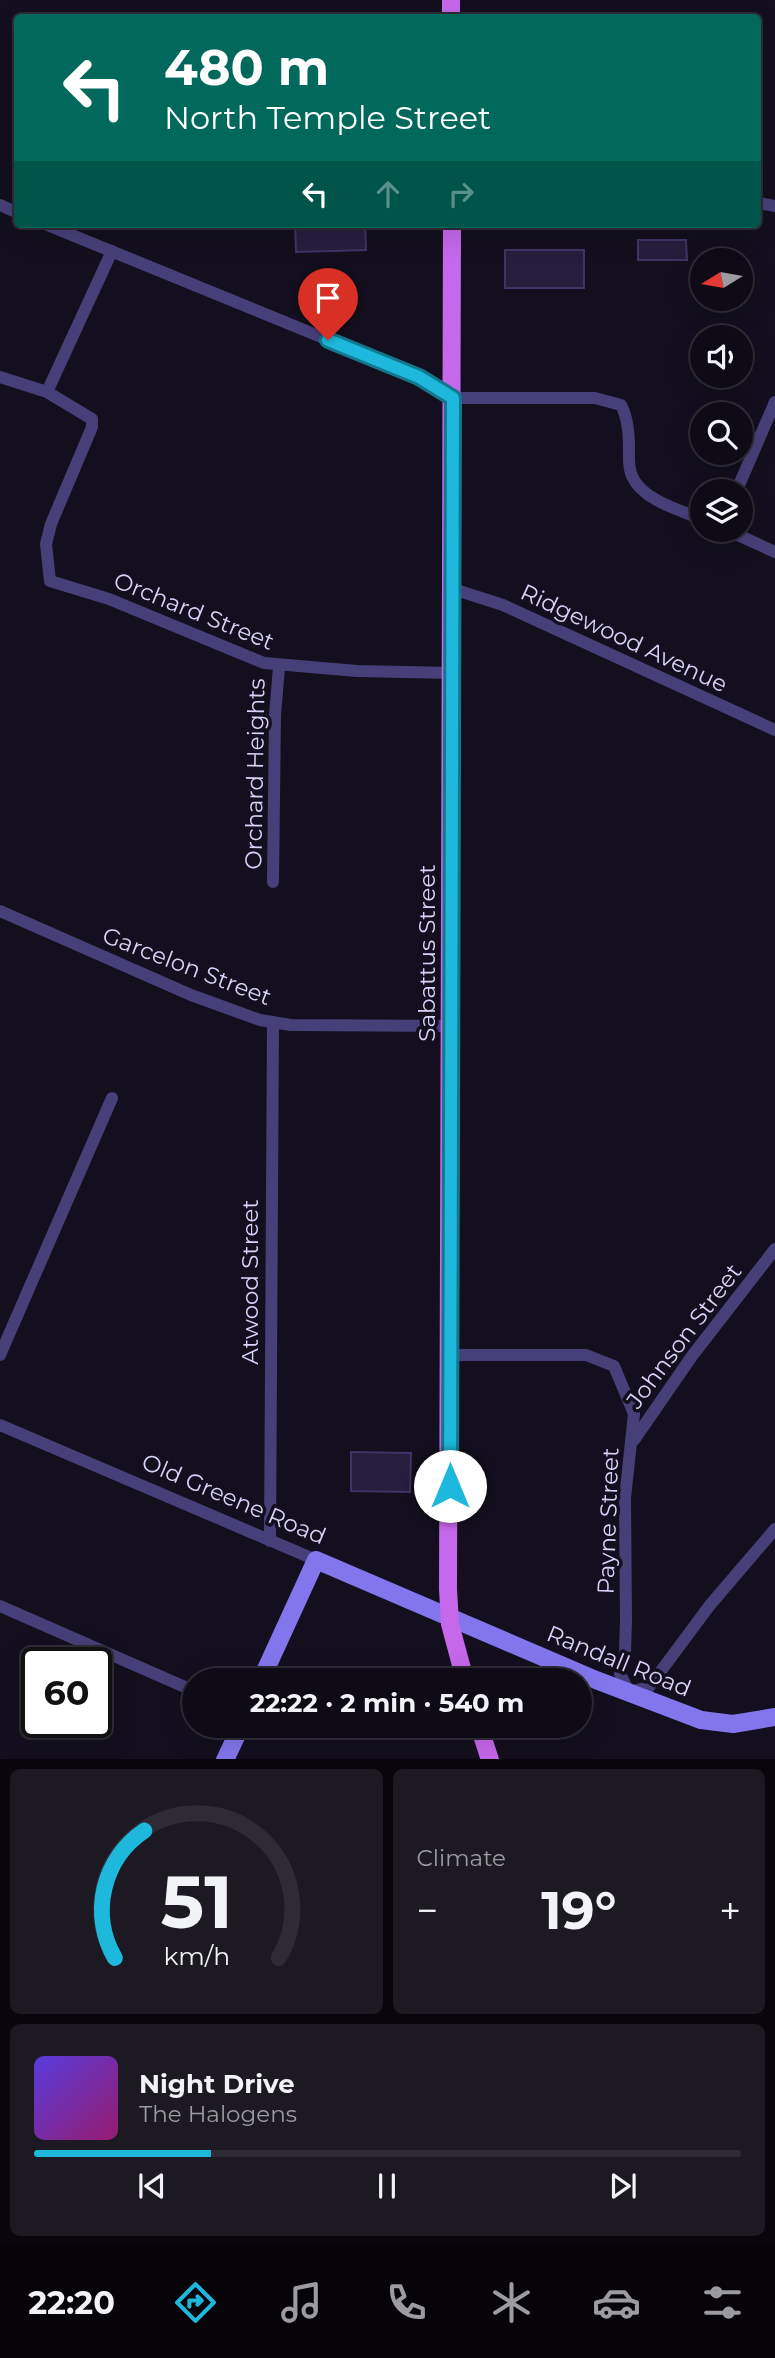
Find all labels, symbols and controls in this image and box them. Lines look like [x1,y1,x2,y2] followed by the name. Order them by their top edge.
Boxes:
[164,38,329,97] text: 480 m
[49,42,140,133] icon: left
[164,98,491,137] text: North Temple Street
[296,175,334,213] icon: left
[369,175,407,213] icon: ahead
[442,175,480,213] icon: right
[690,248,752,312] north arrow
[690,248,753,542] map controls
[298,268,358,340] pin
[309,279,347,317] icon: arrive
[690,325,753,388] button: sound
[690,402,753,465] button: search
[690,479,753,542] button: layers
[110,566,278,656] street label: Orchard Street
[516,578,732,698] street label: Ridgewood Avenue
[239,678,271,870] street label: Orchard Heights
[413,864,441,1042] street label: Sabattus Street
[99,921,275,1011] street label: Garcelon Street
[236,1199,264,1365] street label: Atwood Street
[620,1258,747,1415] street label: Johnson Street
[591,1447,625,1595] street label: Payne Street
[138,1448,330,1550] street label: Old Greene Road
[413,1449,487,1523] position arrow
[543,1619,695,1703] street label: Randall Road
[21,1647,112,1738] speed limit sign: 60
[250,1687,524,1719] text: 22:22 · 2 min · 540 m
[417,1844,506,1872] text: Climate
[160,1858,232,1946] text: 51
[541,1879,616,1942] text: 19°
[417,1887,438,1934] text: −
[719,1887,741,1934] text: +
[163,1940,230,1970] text: km/h
[139,2068,295,2100] text: Night Drive
[139,2100,297,2128] text: The Halogens
[133,2167,171,2205] icon: previous
[368,2167,406,2205] icon: pause
[604,2167,642,2205] icon: next
[171,2278,220,2327] icon: directions
[277,2278,326,2327] icon: music
[382,2278,431,2327] icon: phone
[487,2278,536,2327] icon: climate
[592,2278,641,2327] icon: car
[698,2278,747,2327] icon: filters
[28,2283,115,2322] text: 22:20

